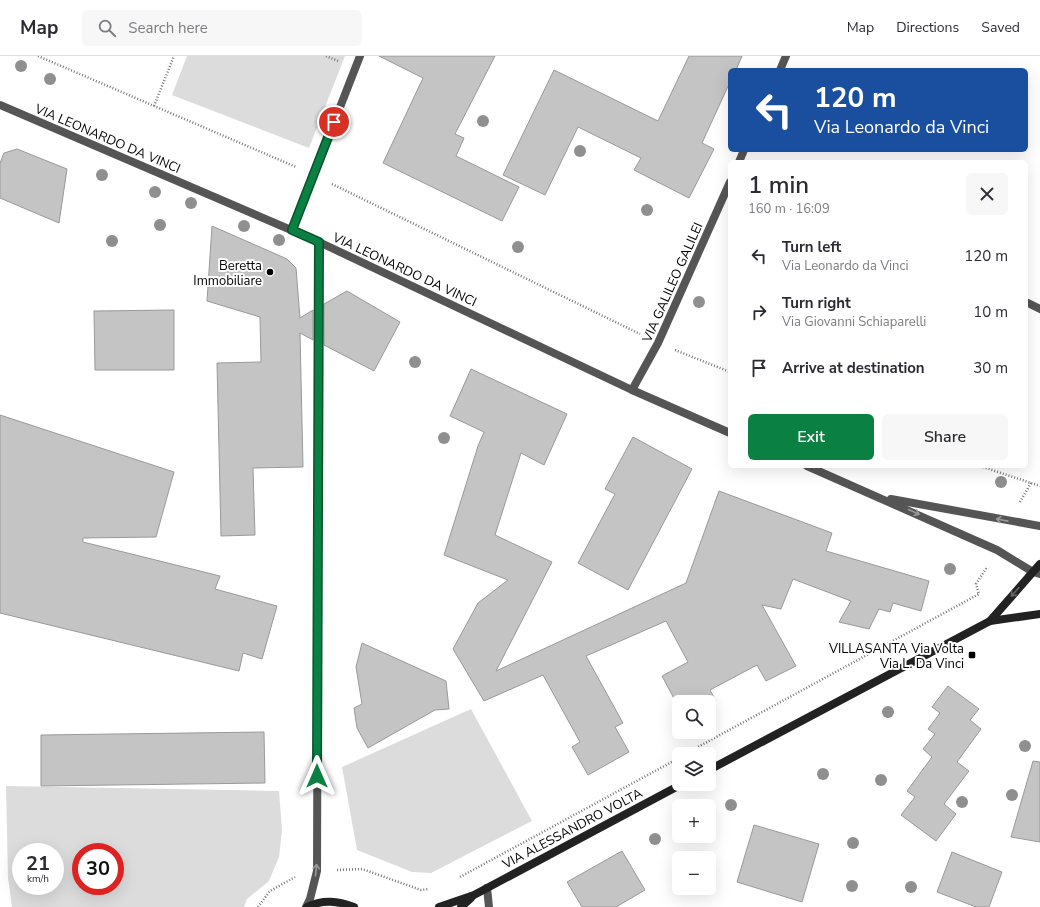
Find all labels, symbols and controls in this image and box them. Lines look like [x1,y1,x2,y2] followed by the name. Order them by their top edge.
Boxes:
[82,10,362,46] search box
[20,15,58,41] text: Map
[96,17,118,39] icon: search
[128,18,208,38] text: Search here
[847,18,874,37] text: Map
[896,18,959,37] text: Directions
[981,18,1020,37] text: Saved
[814,79,897,117] text: 120 m
[748,84,800,136] icon: left
[31,100,183,178] street label: VIA LEONARDO DA VINCI
[317,105,351,139] pin
[323,111,345,133] icon: arrive
[814,115,989,139] text: Via Leonardo da Vinci
[748,169,809,201] text: 1 min
[966,173,1008,215] button: close
[748,200,830,218] text: 160 m · 16:09
[638,220,707,346] street label: VIA GALILEO GALILEI
[329,228,479,311] street label: VIA LEONARDO DA VINCI
[782,237,841,257] text: Turn left
[748,245,770,267] icon: left
[964,246,1008,266] text: 120 m
[193,257,262,290] place label: Beretta Immobiliare
[782,257,909,275] text: Via Leonardo da Vinci
[265,267,275,277] marker: Beretta Immobiliare
[782,293,851,313] text: Turn right
[748,301,770,323] icon: right
[973,302,1008,322] text: 10 m
[782,313,926,331] text: Via Giovanni Schiaparelli
[748,357,770,379] icon: arrive
[782,358,925,378] text: Arrive at destination
[973,358,1008,378] text: 30 m
[748,414,874,460] button: Exit
[882,414,1008,460] button: Share
[907,509,919,516] one-way arrow
[995,515,1008,523] one-way arrow
[1011,587,1020,597] one-way arrow
[828,640,964,673] place label: VILLASANTA Via Volta Via L. Da Vinci
[967,650,977,660] marker: VILLASANTA Via Volta Via L. Da Vinci
[672,695,716,895] map controls
[672,695,716,739] button: search
[672,747,716,791] button: layers
[296,755,338,797] position arrow
[498,784,646,874] street label: VIA ALESSANDRO VOLTA
[672,799,716,843] button: +
[72,843,124,895] speed limit sign: 30
[26,850,50,877] text: 21
[672,851,716,895] button: −
[313,864,320,877] one-way arrow
[27,872,49,886] text: km/h

